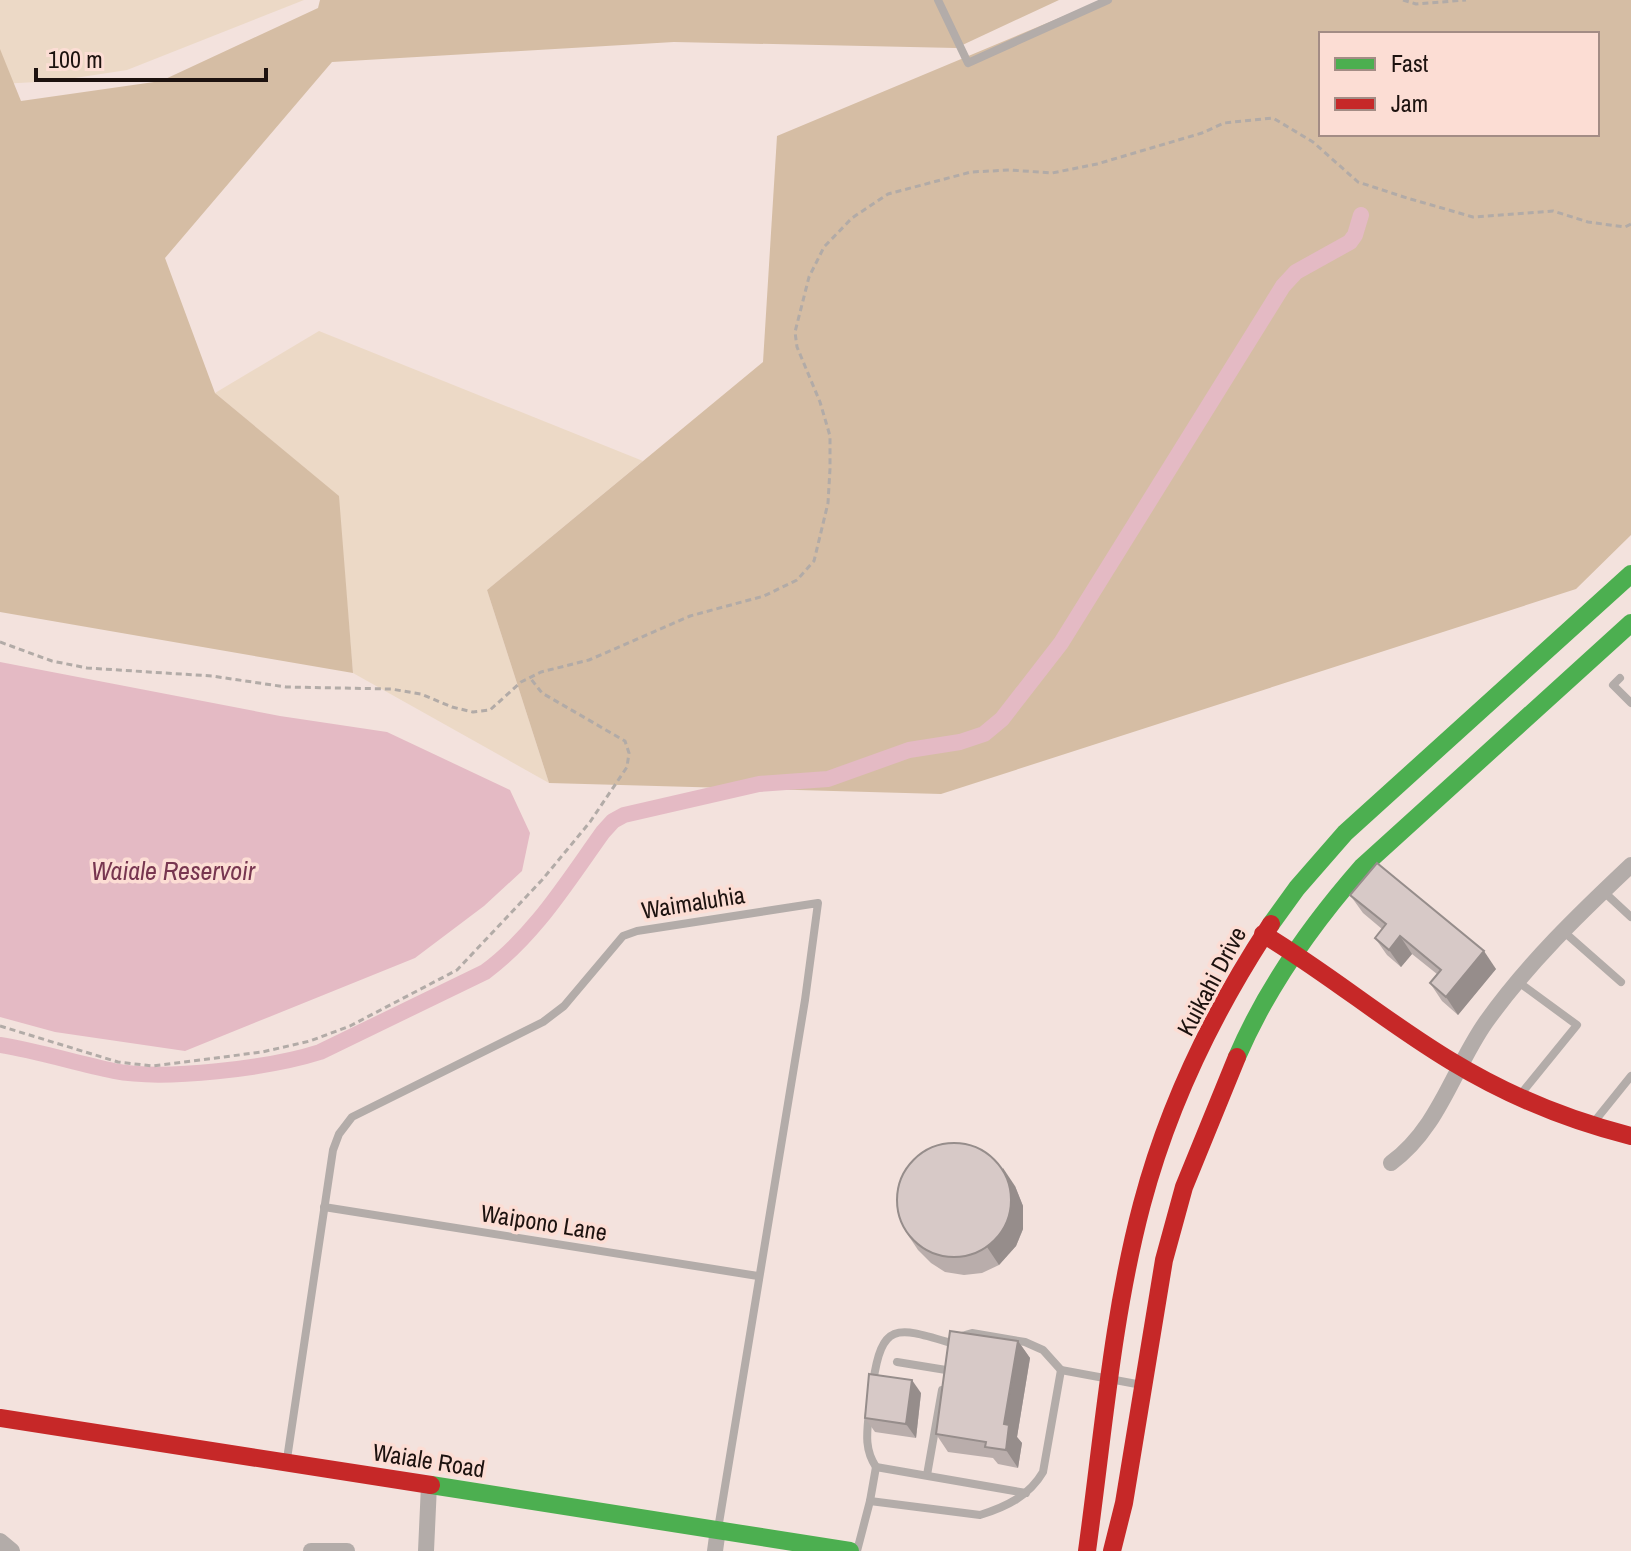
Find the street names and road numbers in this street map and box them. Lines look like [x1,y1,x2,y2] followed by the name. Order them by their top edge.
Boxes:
[639,878,747,926] street label: Waimaluhia
[1169,921,1253,1041] street label: Kuikahi Drive
[479,1196,609,1248] street label: Waipono Lane
[371,1435,487,1485] street label: Waiale Road

